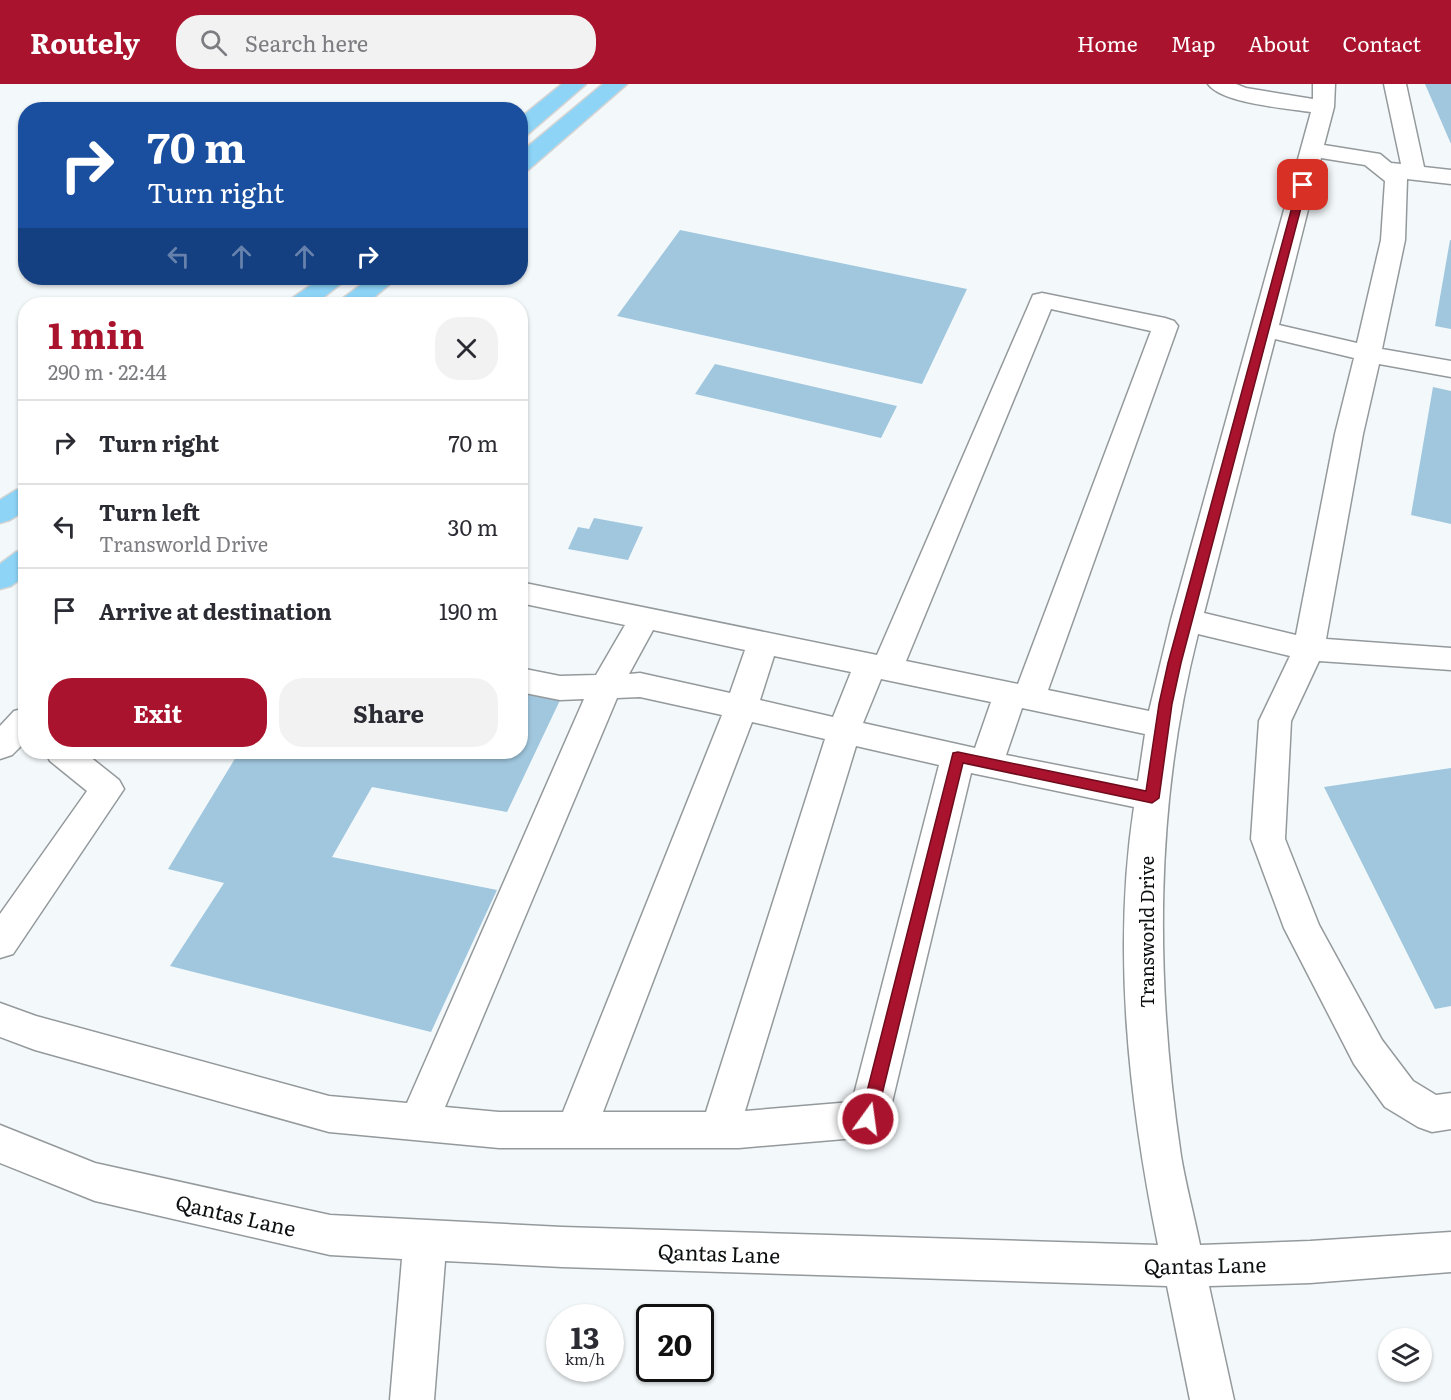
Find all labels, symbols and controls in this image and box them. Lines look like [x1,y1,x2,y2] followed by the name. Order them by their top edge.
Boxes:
[176,15,596,69] search box
[30,21,140,63] text: Routely
[197,26,230,59] icon: search
[245,26,368,59] text: Search here
[1077,27,1138,58] text: Home
[1171,27,1215,58] text: Map
[1248,27,1310,58] text: About
[1343,27,1421,58] text: Contact
[147,114,246,176] text: 70 m
[48,126,126,204] icon: right
[1277,159,1328,210] pin
[1286,168,1319,201] icon: arrive
[147,171,284,211] text: Turn right
[162,240,195,273] icon: left
[225,240,258,273] icon: ahead
[288,240,321,273] icon: ahead
[351,240,384,273] icon: right
[48,307,144,360] text: 1 min
[435,317,498,380] button: close
[48,356,167,386] text: 290 m · 22:44
[48,426,81,459] icon: right
[99,426,219,459] text: Turn right
[448,426,498,459] text: 70 m
[99,495,200,528] text: Turn left
[48,510,81,543] icon: left
[448,510,498,543] text: 30 m
[99,528,268,558] text: Transworld Drive
[48,594,81,627] icon: arrive
[99,594,332,627] text: Arrive at destination
[439,594,498,627] text: 190 m
[48,678,267,747] button: Exit
[279,678,498,747] button: Share
[1133,856,1160,1008] street label: Transworld Drive
[836,1087,900,1151] position arrow
[173,1185,299,1243] street label: Qantas Lane
[657,1234,781,1270] street label: Qantas Lane
[1143,1247,1267,1281] street label: Qantas Lane
[636,1304,714,1382] speed limit sign: 20
[570,1314,600,1358] text: 13
[1378,1328,1432,1382] map controls
[1378,1328,1432,1382] button: layers
[565,1347,605,1370] text: km/h

